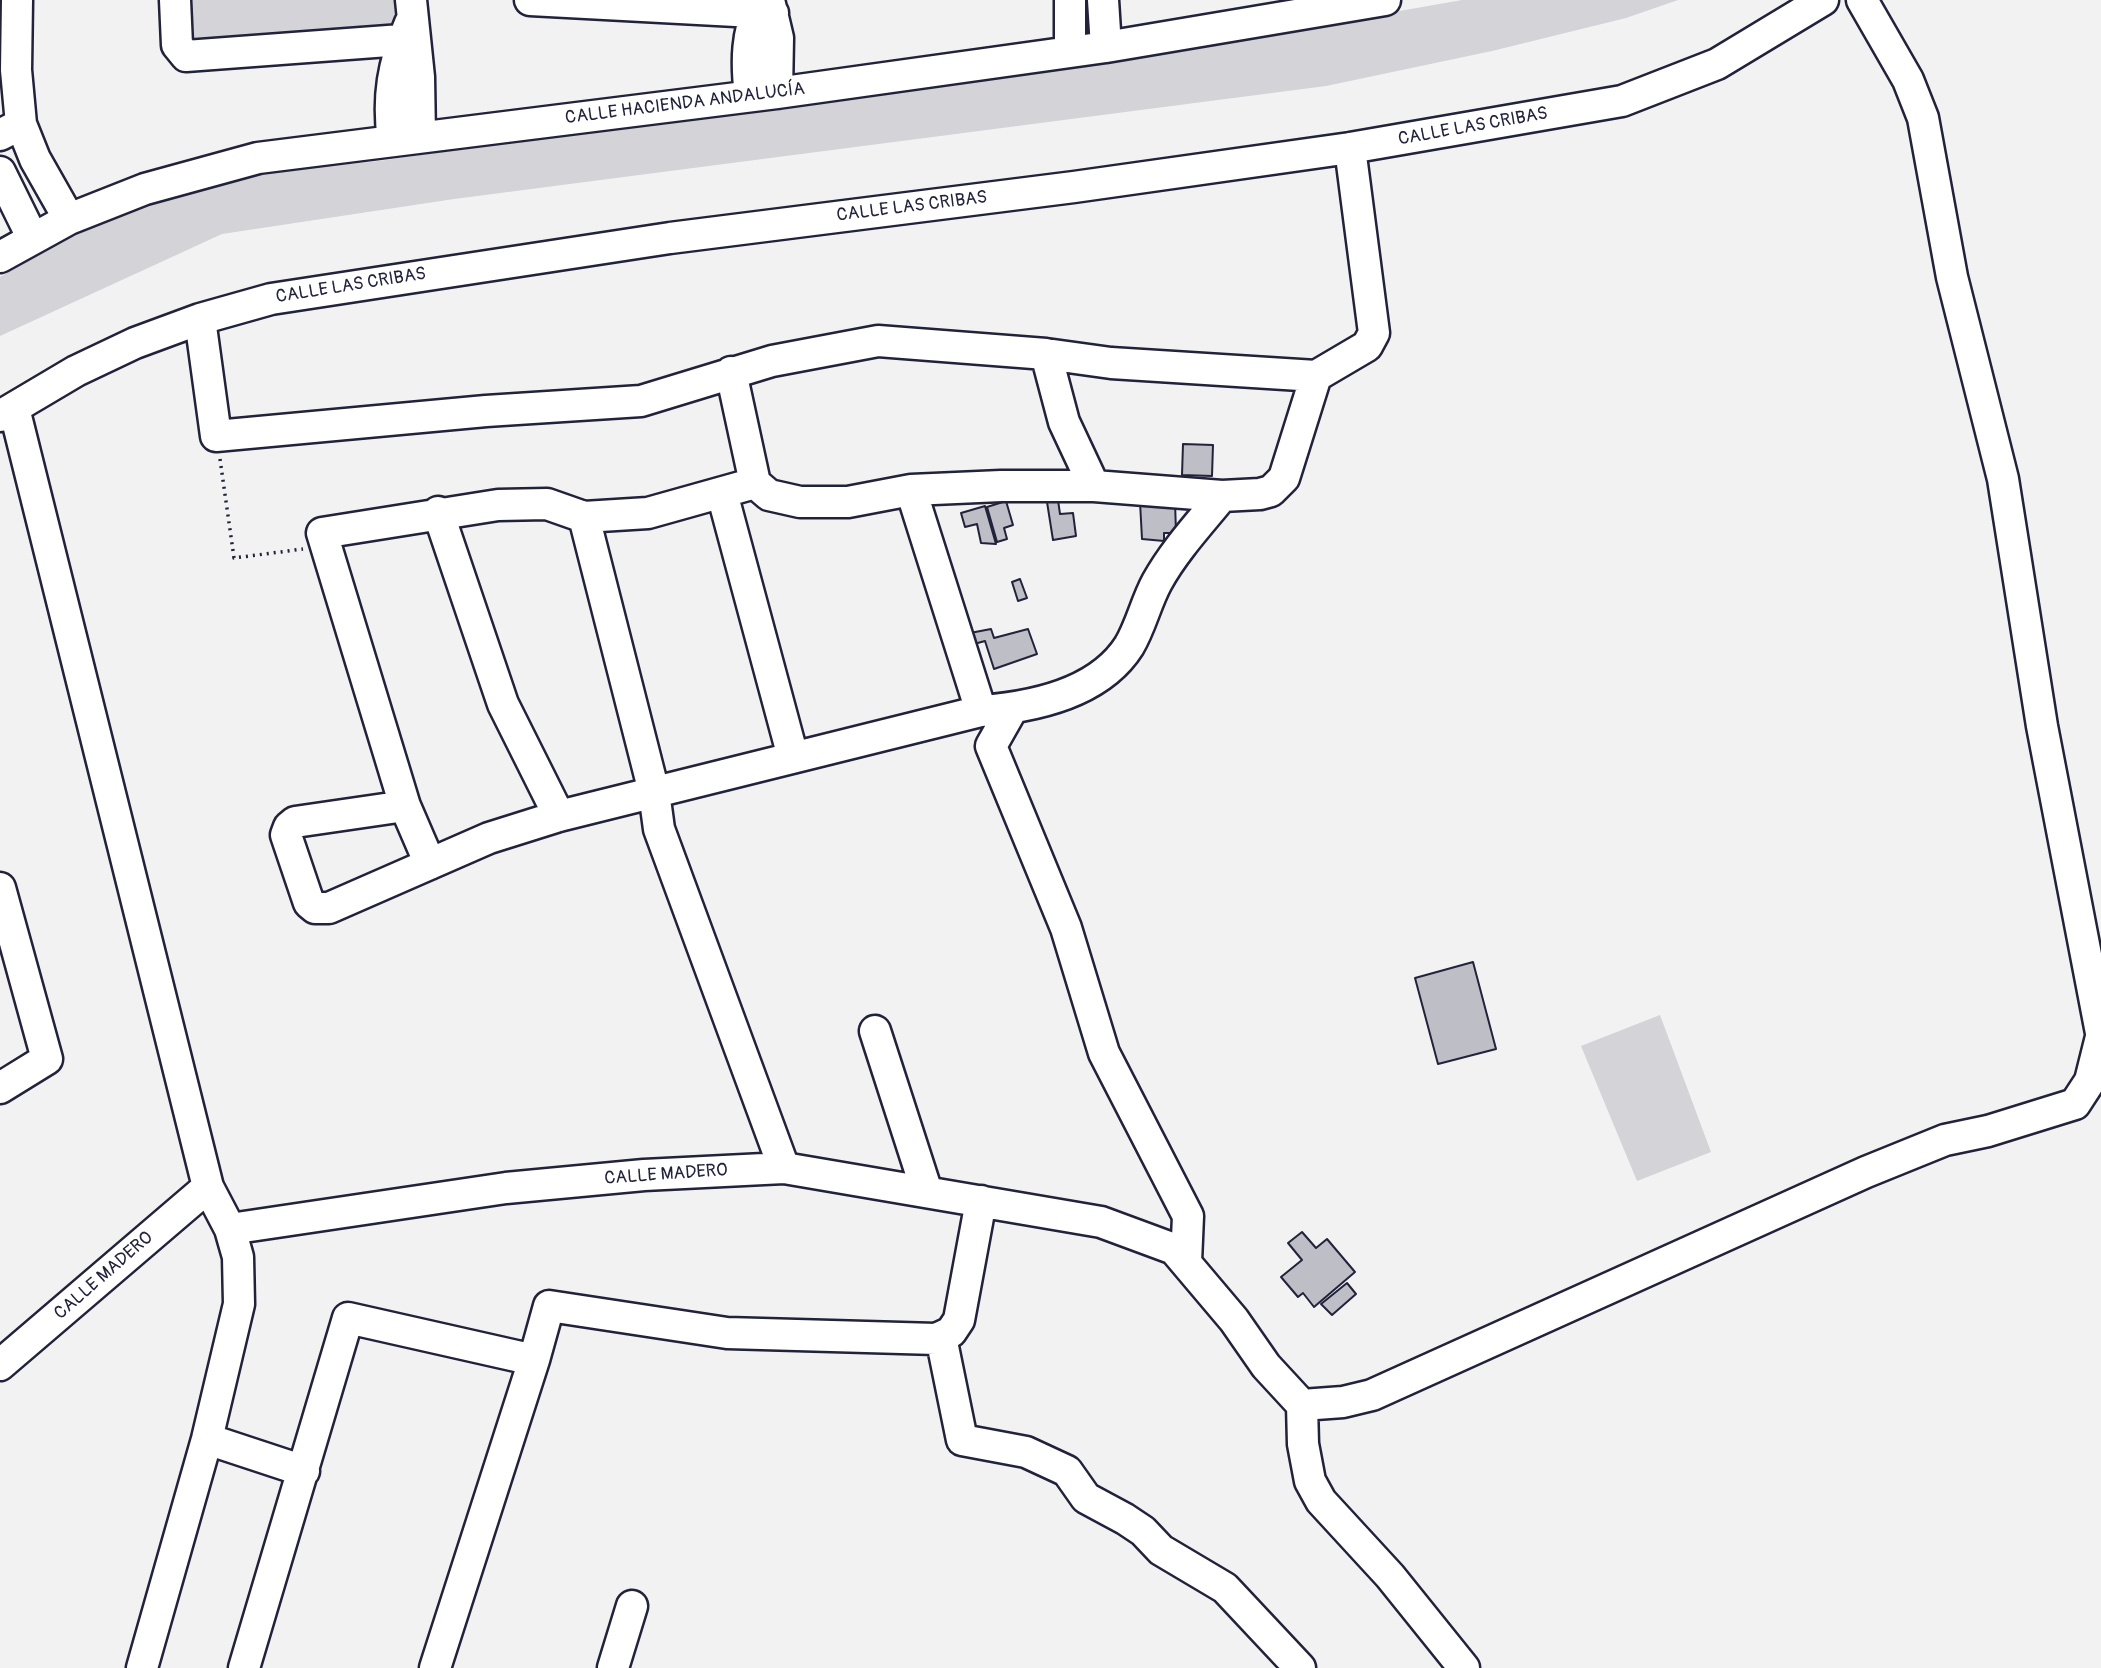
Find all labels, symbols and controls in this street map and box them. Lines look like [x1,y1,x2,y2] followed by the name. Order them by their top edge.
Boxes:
[564,79,806,129] street label: CALLE HACIENDA ANDALUCÍA
[1396,103,1550,151] street label: CALLE LAS CRIBAS
[835,187,989,227] street label: CALLE LAS CRIBAS
[274,263,428,309] street label: CALLE LAS CRIBAS
[604,1160,728,1190] street label: CALLE MADERO
[50,1227,158,1325] street label: CALLE MADERO

